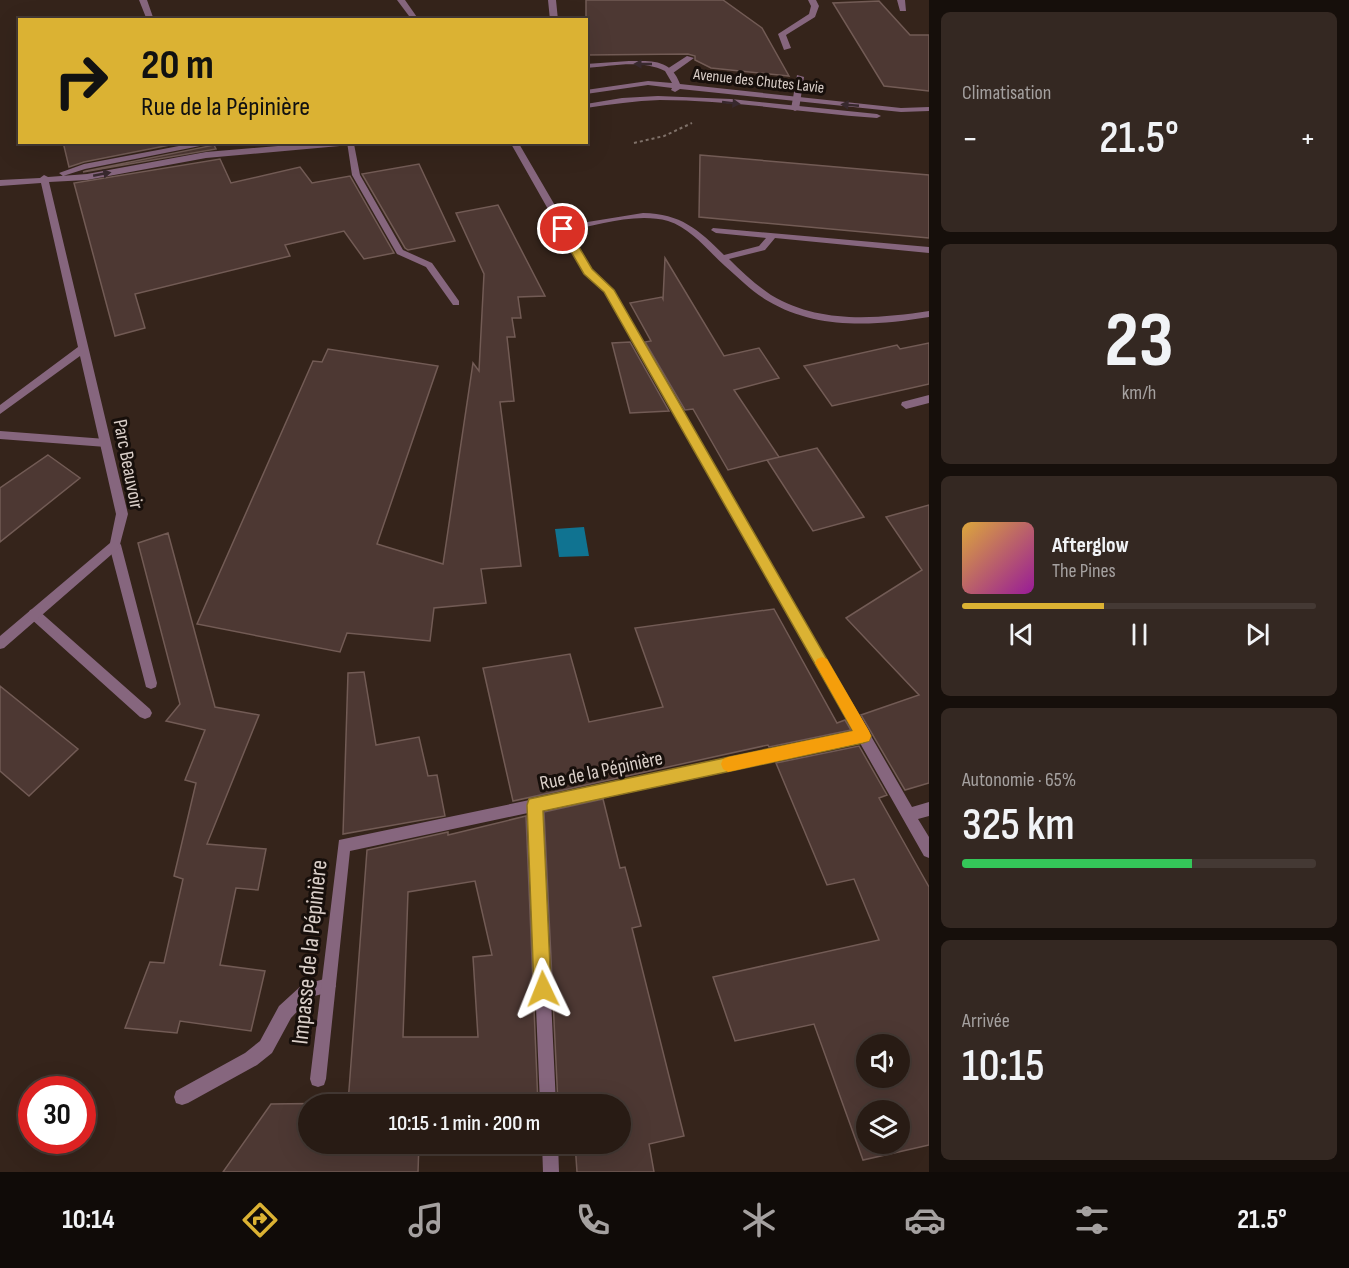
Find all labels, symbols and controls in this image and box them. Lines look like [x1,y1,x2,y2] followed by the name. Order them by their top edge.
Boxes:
[141,40,214,91] text: 20 m
[42,42,120,120] icon: right
[634,59,653,69] one-way arrow
[692,65,825,98] street label: Avenue des Chutes Lavie
[962,81,1051,105] text: Climatisation
[141,91,310,123] text: Rue de la Pépinière
[721,98,740,108] one-way arrow
[840,100,859,110] one-way arrow
[1099,111,1179,166] text: 21.5°
[962,119,978,159] text: −
[1300,119,1316,159] text: +
[93,169,112,178] one-way arrow
[537,203,588,254] pin
[546,212,579,245] icon: arrive
[1104,295,1174,388] text: 23
[1122,381,1156,405] text: km/h
[108,417,149,511] street label: Parc Beauvoir
[1052,532,1129,559] text: Afterglow
[1052,559,1116,583] text: The Pines
[1005,618,1038,651] icon: previous
[1123,618,1156,651] icon: pause
[1241,618,1274,651] icon: next
[537,746,665,796] street label: Rue de la Pépinière
[962,768,1076,792] text: Autonomie · 65%
[962,798,1075,853] text: 325 km
[285,858,334,1046] street label: Impasse de la Pépinière
[511,957,575,1021] position arrow
[962,1009,1010,1033] text: Arrivée
[856,1034,910,1154] map controls
[856,1034,910,1088] button: sound
[962,1039,1044,1094] text: 10:15
[18,1076,96,1154] speed limit sign: 30
[856,1100,910,1154] button: layers
[389,1110,540,1137] text: 10:15 · 1 min · 200 m
[239,1199,281,1241] icon: directions
[405,1199,447,1241] icon: music
[572,1199,614,1241] icon: phone
[738,1199,780,1241] icon: climate
[904,1199,946,1241] icon: car
[1071,1199,1113,1241] icon: filters
[62,1204,115,1236] text: 10:14
[1237,1204,1287,1236] text: 21.5°

